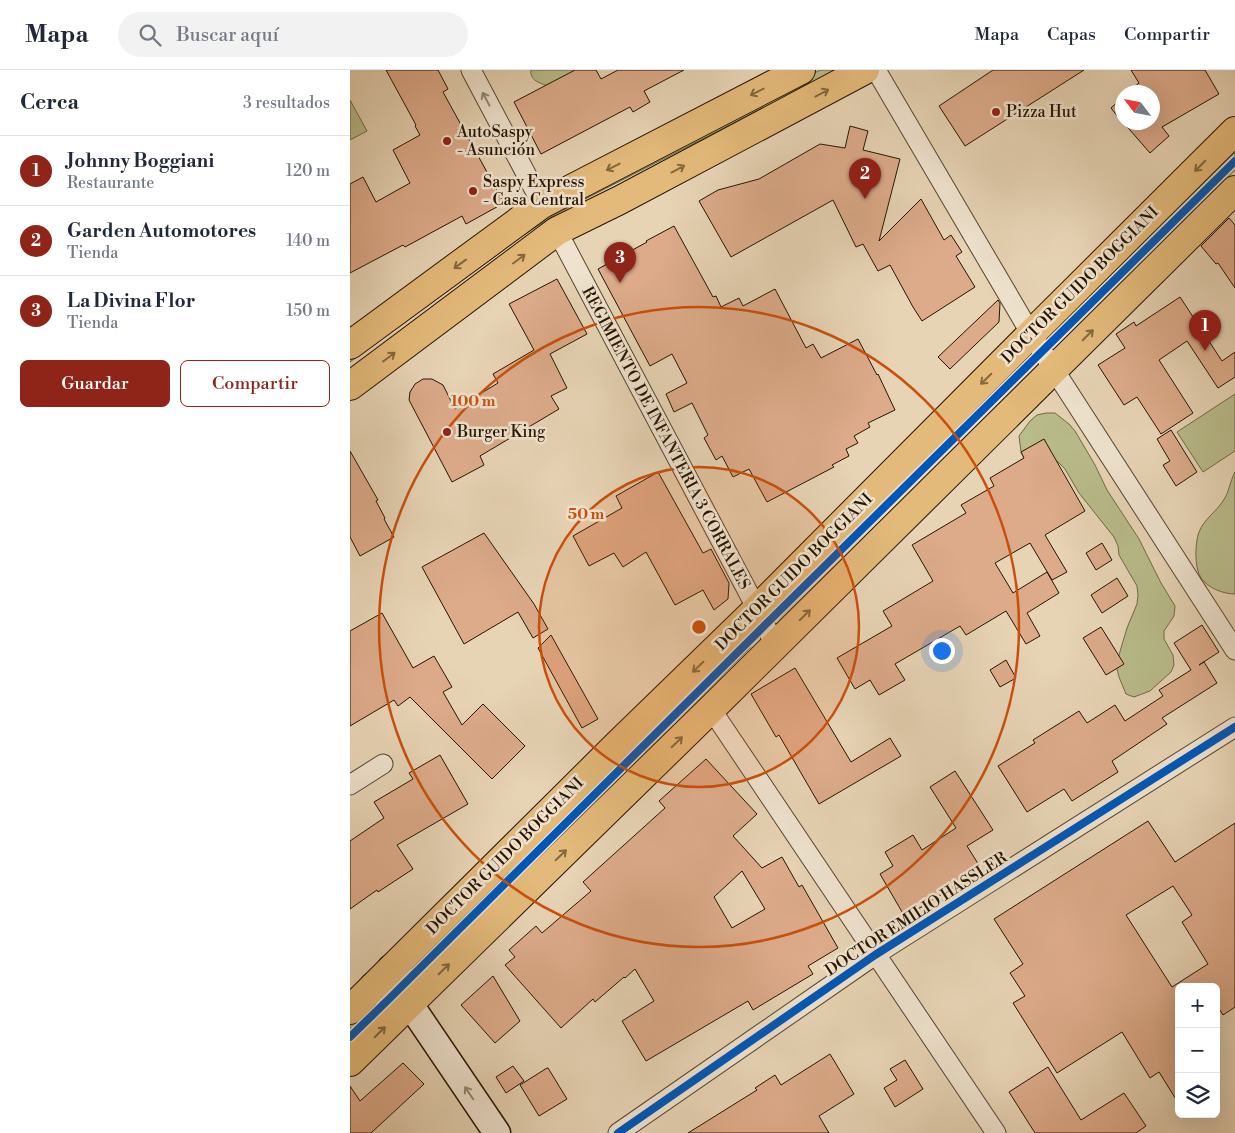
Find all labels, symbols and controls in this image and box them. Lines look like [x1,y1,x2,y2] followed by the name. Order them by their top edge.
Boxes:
[118,12,468,57] search box
[25,20,88,50] text: Mapa
[136,21,164,49] icon: search
[176,23,279,47] text: Buscar aquí
[975,23,1019,46] text: Mapa
[1047,23,1096,46] text: Capas
[1124,23,1210,46] text: Compartir
[1115,85,1160,130] north arrow
[750,87,765,97] one-way arrow
[814,88,829,98] one-way arrow
[20,90,79,116] text: Cerca
[481,92,491,107] one-way arrow
[243,93,330,113] text: 3 resultados
[1006,102,1077,122] place label: Pizza Hut
[990,106,1002,118] marker: Pizza Hut
[456,122,536,160] place label: AutoSaspy - Asunción
[441,135,453,147] marker: AutoSaspy - Asunción
[67,149,214,173] text: Johnny Boggiani
[849,158,881,199] pin: 2
[1195,159,1207,171] one-way arrow
[32,161,40,181] text: 1
[286,161,330,181] text: 120 m
[606,163,621,172] one-way arrow
[671,164,686,174] one-way arrow
[483,172,585,210] place label: Saspy Express - Casa Central
[67,173,154,193] text: Restaurante
[467,185,479,197] marker: Saspy Express - Casa Central
[997,202,1163,368] street label: DOCTOR GUIDO BOGGIANI
[67,219,256,243] text: Garden Automotores
[31,231,41,251] text: 2
[286,231,330,251] text: 140 m
[604,242,636,283] pin: 3
[67,243,118,263] text: Tienda
[512,254,525,265] one-way arrow
[453,259,467,269] one-way arrow
[577,283,755,593] street label: REGIMIENTO DE INFANTERIA 3 CORRALES
[67,289,195,313] text: La Divina Flor
[31,301,41,321] text: 3
[286,301,330,321] text: 150 m
[1189,310,1221,351] pin: 1
[67,313,118,333] text: Tienda
[1082,330,1094,342] one-way arrow
[382,352,396,362] one-way arrow
[20,360,170,407] button: Guardar
[180,360,330,407] button: Compartir
[980,373,992,385] one-way arrow
[451,392,496,411] text: 100 m
[456,422,546,442] place label: Burger King
[441,426,453,438] marker: Burger King
[711,489,877,655] street label: DOCTOR GUIDO BOGGIANI
[568,505,604,524] text: 50 m
[799,609,811,621] one-way arrow
[690,618,708,636] centre of rings
[929,638,955,664] your location
[691,661,704,673] one-way arrow
[671,736,683,748] one-way arrow
[422,773,588,939] street label: DOCTOR GUIDO BOGGIANI
[821,847,1011,980] street label: DOCTOR EMILIO HASSLER
[554,849,567,861] one-way arrow
[438,963,451,975] one-way arrow
[1175,983,1220,1118] map controls
[1175,983,1220,1028] button: +
[373,1026,386,1038] one-way arrow
[1175,1028,1220,1073] button: −
[1175,1073,1220,1118] button: layers
[464,1086,474,1100] one-way arrow

